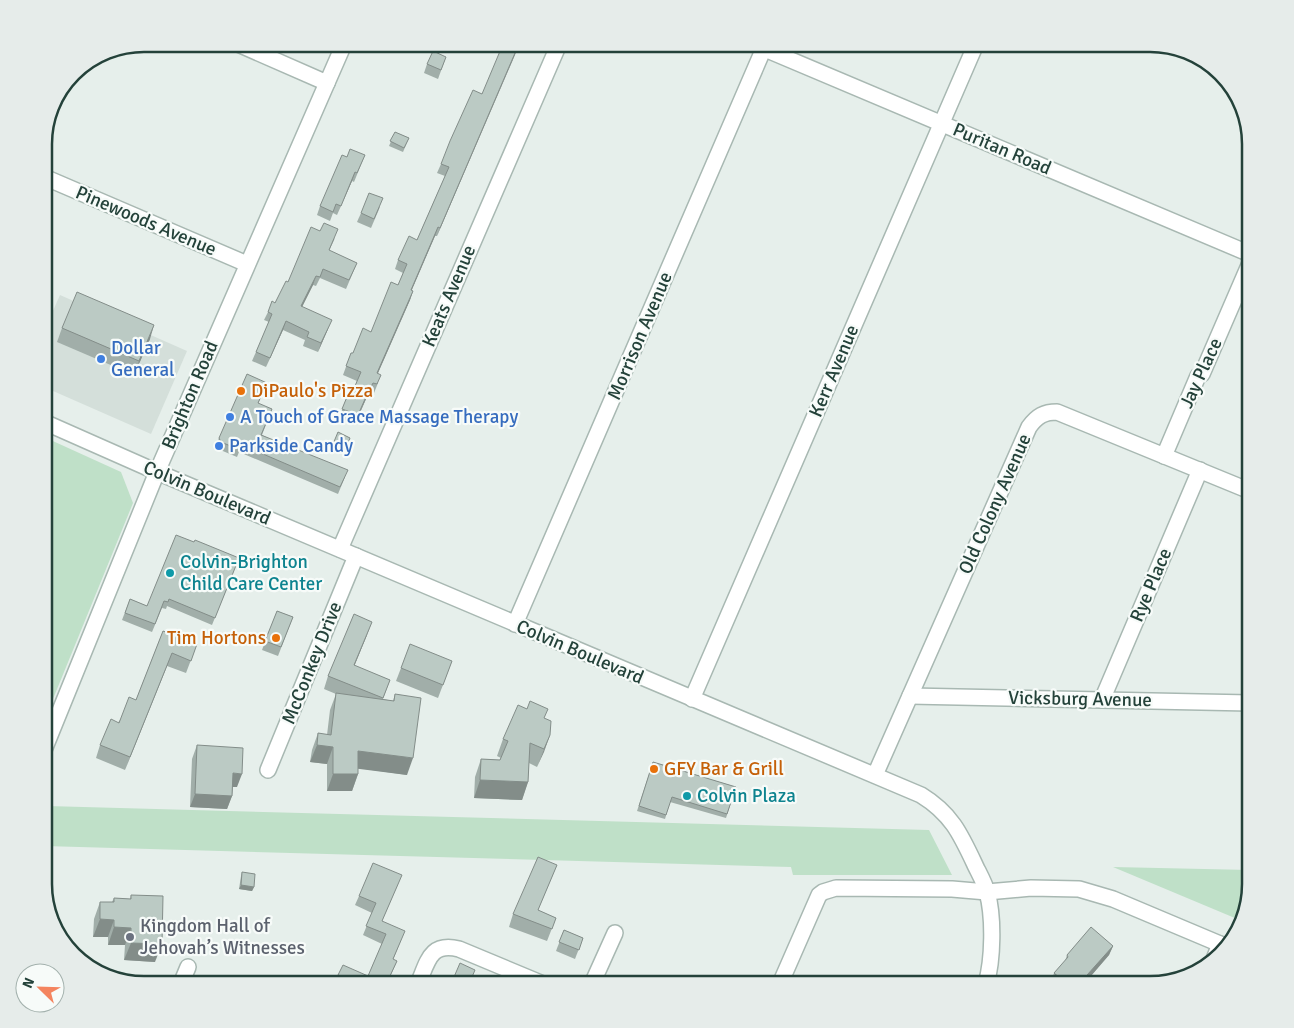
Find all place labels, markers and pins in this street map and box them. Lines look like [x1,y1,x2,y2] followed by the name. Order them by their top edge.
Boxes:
[111,336,175,382] place label: Dollar General
[95,353,107,365] marker: Dollar General
[251,379,373,403] place label: DiPaulo's Pizza
[235,385,247,397] marker: DiPaulo's Pizza
[240,405,518,429] place label: A Touch of Grace Massage Therapy
[224,411,236,423] marker: A Touch of Grace Massage Therapy
[229,434,353,458] place label: Parkside Candy
[213,440,225,452] marker: Parkside Candy
[180,550,322,596] place label: Colvin-Brighton Child Care Center
[164,567,176,579] marker: Colvin-Brighton Child Care Center
[167,626,266,650] place label: Tim Hortons
[270,632,282,644] marker: Tim Hortons
[664,757,784,781] place label: GFY Bar & Grill
[648,763,660,775] marker: GFY Bar & Grill
[697,784,796,808] place label: Colvin Plaza
[681,790,693,802] marker: Colvin Plaza
[140,914,305,960] place label: Kingdom Hall of Jehovah’s Witnesses
[124,931,136,943] marker: Kingdom Hall of Jehovah’s Witnesses

